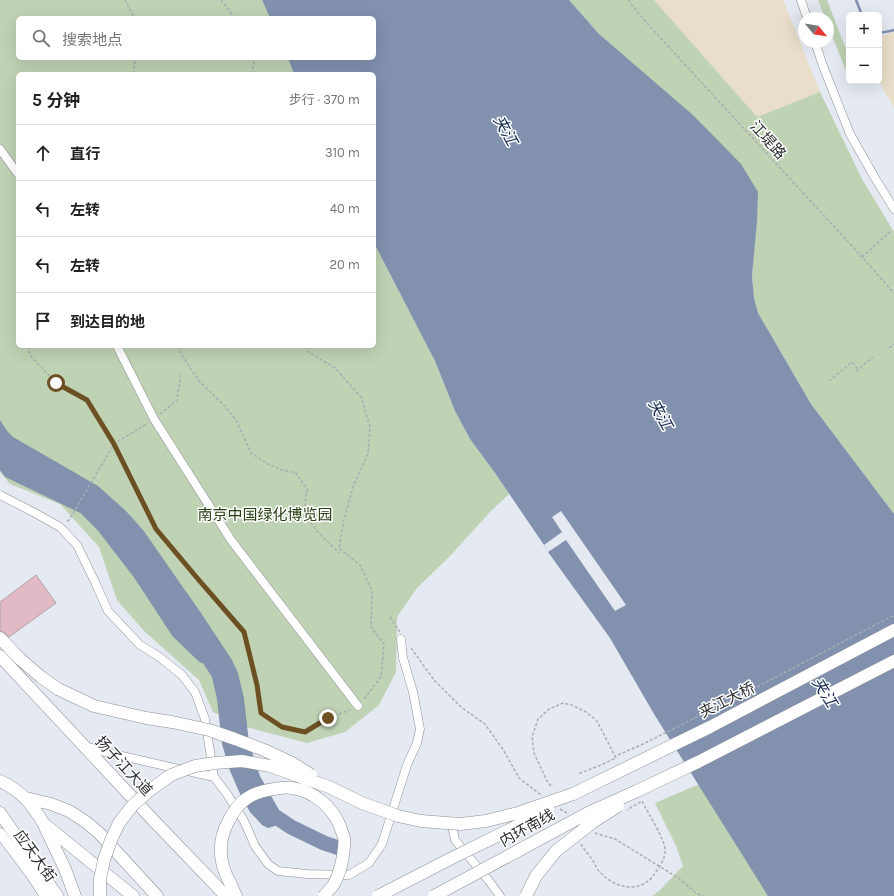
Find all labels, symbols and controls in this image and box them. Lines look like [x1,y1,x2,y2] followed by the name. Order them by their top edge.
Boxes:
[798,12,834,48] north arrow
[846,12,882,84] map controls
[846,12,882,48] button: +
[16,16,376,60] search box
[30,27,52,49] icon: search
[62,31,122,49] text: 搜索地点
[846,48,882,84] button: −
[32,90,80,110] text: 5 分钟
[289,92,360,107] text: 步行 · 370 m
[489,112,523,151] water label: 夹江
[746,117,790,163] street label: 江堤路
[32,142,54,164] icon: ahead
[70,145,100,163] text: 直行
[325,145,360,160] text: 310 m
[32,198,54,220] icon: left
[70,201,100,219] text: 左转
[330,201,360,216] text: 40 m
[32,254,54,276] icon: left
[70,257,100,275] text: 左转
[330,257,360,272] text: 20 m
[32,310,54,332] icon: arrive
[70,313,145,331] text: 到达目的地
[47,374,65,392] route start
[644,396,678,435] water label: 夹江
[197,506,333,524] park label: 南京中国绿化博览园
[808,674,842,713] water label: 夹江
[696,678,758,722] street label: 夹江大桥
[319,709,337,727] route end
[92,732,156,800] street label: 扬子江大道
[496,806,558,850] street label: 内环南线
[10,826,60,886] street label: 应天大街

